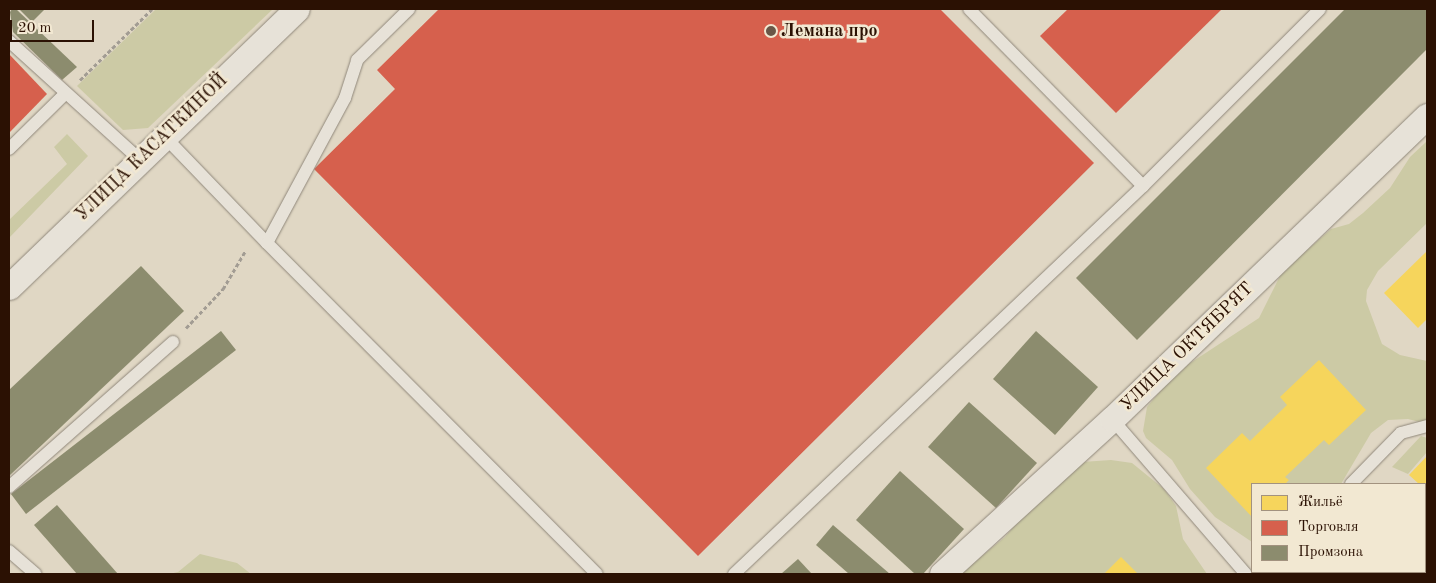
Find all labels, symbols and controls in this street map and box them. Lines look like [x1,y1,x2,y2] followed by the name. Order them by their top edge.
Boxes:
[12,10,96,42] scale bar
[781,20,878,42] place label: Лемана про
[18,21,52,36] text: 20 m
[765,25,777,37] marker: Лемана про
[72,70,232,226] street label: УЛИЦА КАСАТКИНОЙ
[1116,278,1258,416] street label: УЛИЦА ОКТЯБРЯТ
[1251,483,1426,573] legend
[1298,495,1343,510] text: Жильё
[1298,520,1359,535] text: Торговля
[1298,545,1363,560] text: Промзона

